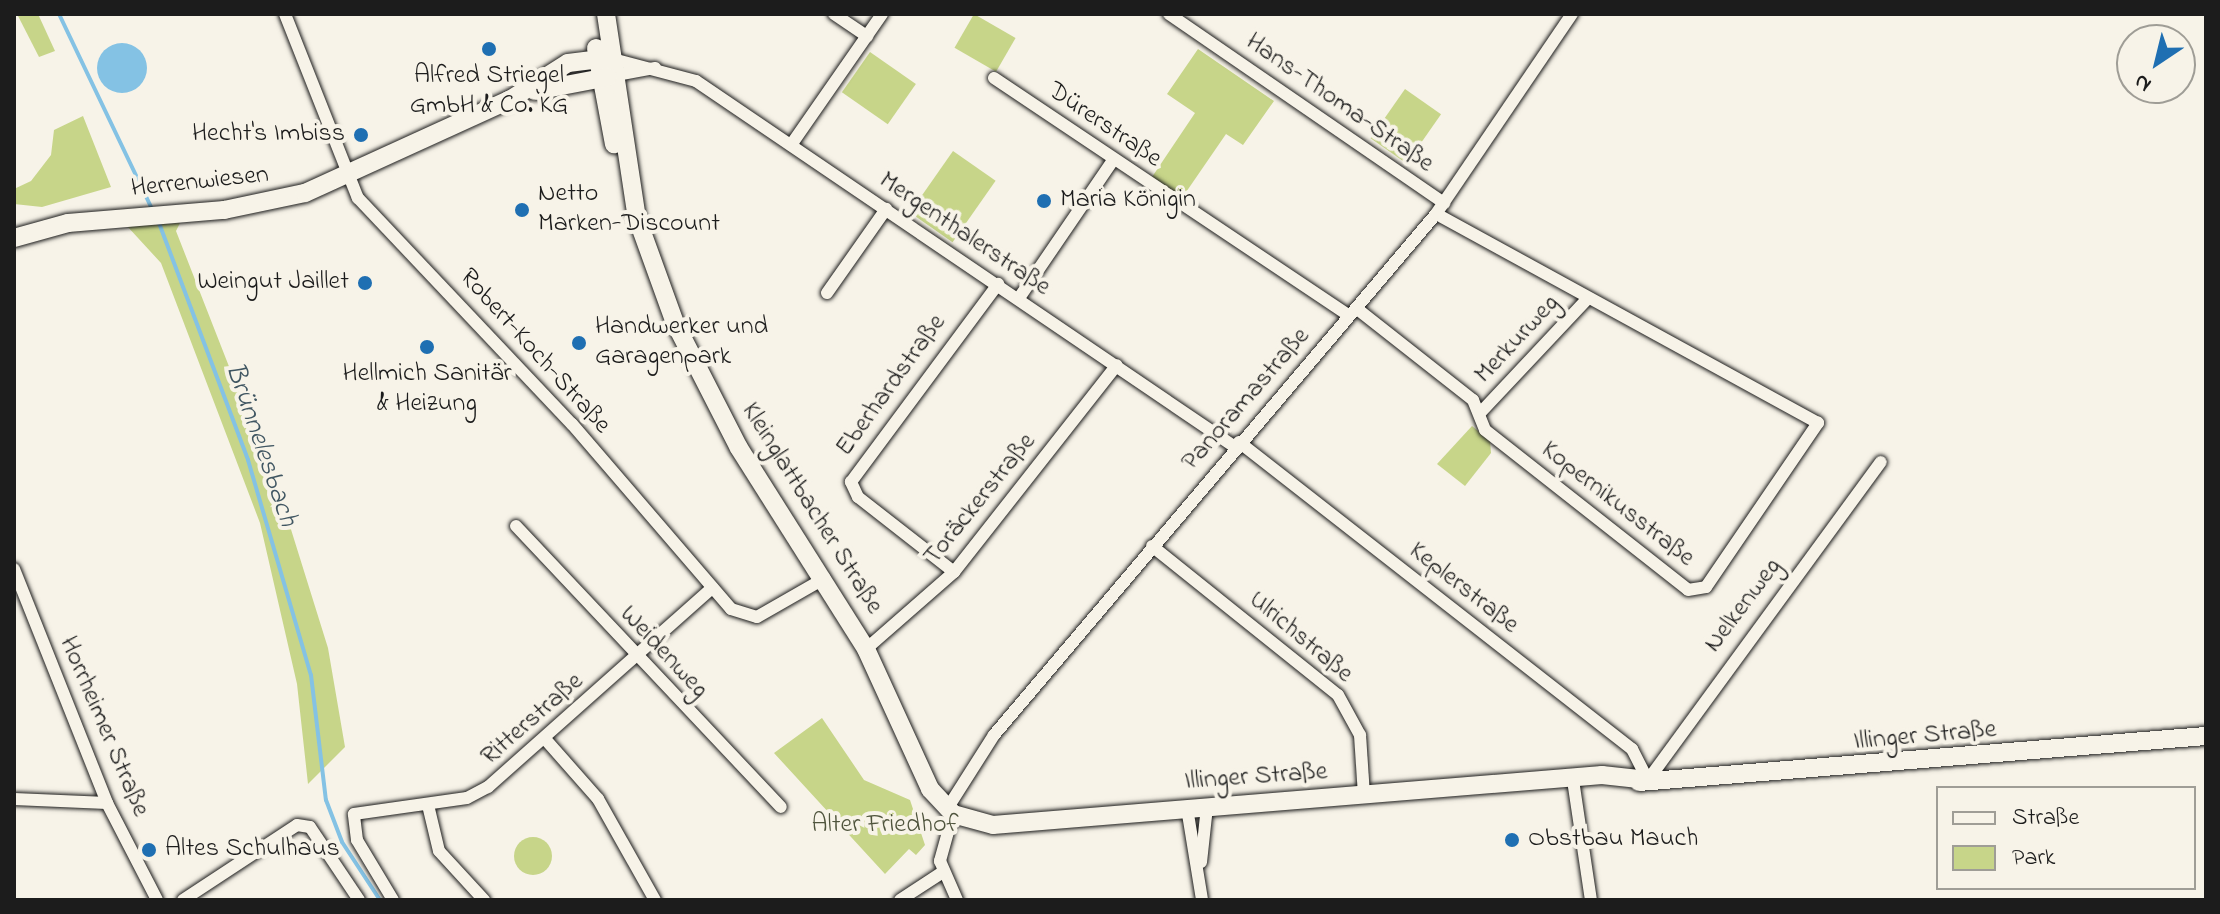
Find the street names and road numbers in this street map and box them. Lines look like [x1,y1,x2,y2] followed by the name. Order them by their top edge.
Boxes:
[1239,27,1439,181] street label: Hans-Thoma-Straße
[1041,76,1167,176] street label: Dürerstraße
[130,160,270,206] street label: Herrenwiesen
[872,166,1056,304] street label: Mergenthalerstraße
[452,263,616,441] street label: Robert-Koch-Straße
[1469,289,1567,391] street label: Merkurweg
[830,309,954,463] street label: Eberhardstraße
[1176,322,1318,478] street label: Panoramastraße
[733,398,889,620] street label: Kleinglattbacher Straße
[918,428,1044,572] street label: Toräckerstraße
[1534,435,1700,575] street label: Kopernikusstraße
[1402,536,1524,642] street label: Keplerstraße
[1698,553,1790,659] street label: Nelkenweg
[1241,585,1359,691] street label: Ulrichstraße
[612,600,714,706] street label: Weidenweg
[51,632,155,822] street label: Horrheimer Straße
[475,667,591,773] street label: Ritterstraße
[1852,715,1998,759] street label: Illinger Straße
[1184,757,1328,799] street label: Illinger Straße

